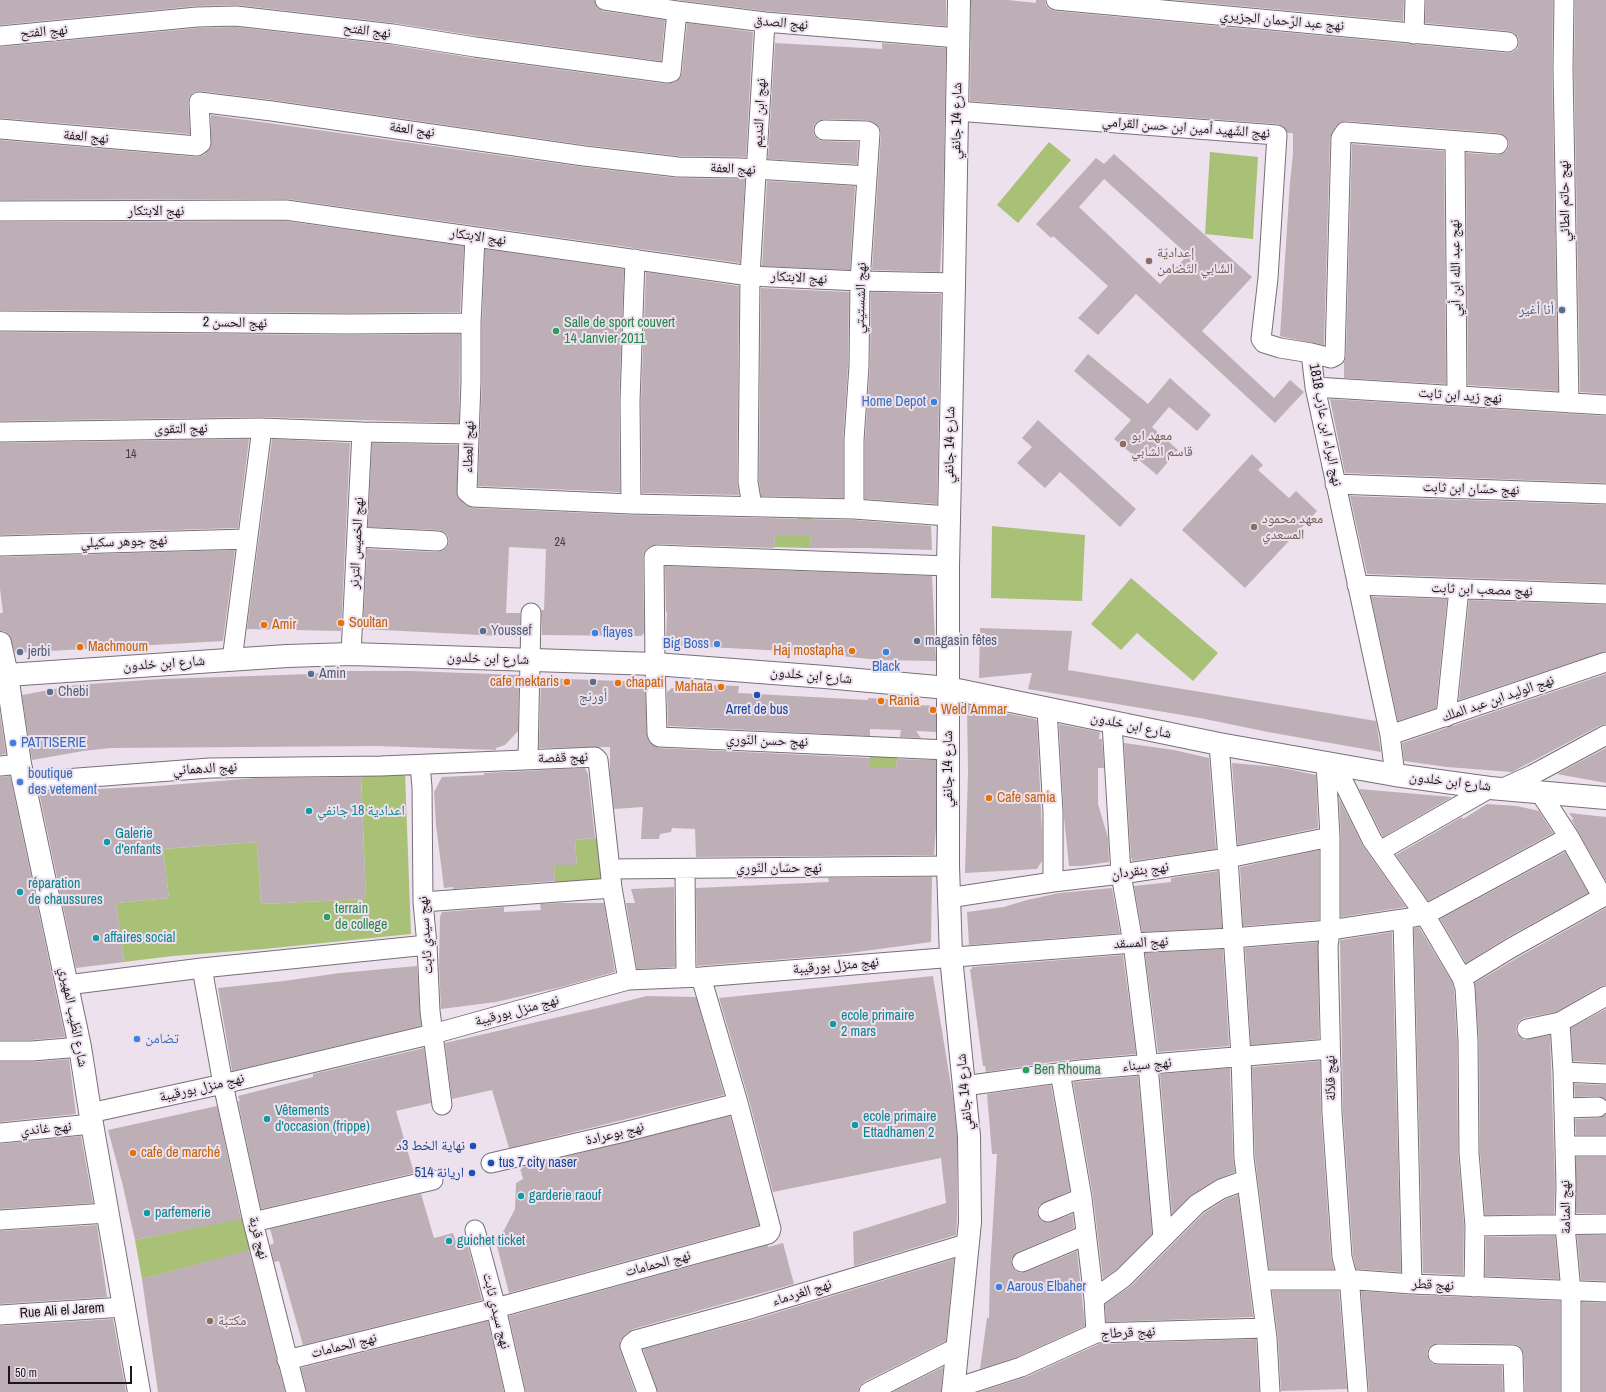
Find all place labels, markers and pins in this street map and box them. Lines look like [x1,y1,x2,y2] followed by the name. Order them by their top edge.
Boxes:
[1157,245,1233,278] place label: إعداديّة الشّابي التّضامن
[1144,256,1154,266] marker: إعداديّة الشّابي التّضامن
[1519,302,1554,318] place label: أنا أغير
[1557,305,1567,315] marker: أنا أغير
[564,315,675,348] place label: Salle de sport couvert 14 Janvier 2011
[551,326,561,336] marker: Salle de sport couvert 14 Janvier 2011
[862,394,926,410] place label: Home Depot
[929,397,939,407] marker: Home Depot
[1131,428,1193,460] place label: معهد ابو قاسم الشابي
[1118,439,1128,449] marker: معهد ابو قاسم الشابي
[1262,511,1323,544] place label: معهد محمود المسعدي
[1249,522,1259,532] marker: معهد محمود المسعدي
[349,615,388,631] place label: Soultan
[272,617,296,633] place label: Amir
[336,618,346,628] marker: Soultan
[259,620,269,630] marker: Amir
[491,623,532,639] place label: Youssef
[603,625,633,641] place label: flayes
[478,626,488,636] marker: Youssef
[590,628,600,638] marker: flayes
[925,633,997,649] place label: magasin fêtes
[663,636,709,652] place label: Big Boss
[912,636,922,646] marker: magasin fêtes
[88,639,148,655] place label: Machmoum
[712,639,722,649] marker: Big Boss
[75,642,85,652] marker: Machmoum
[773,643,844,659] place label: Haj mostapha
[28,644,50,660] place label: jerbi
[847,646,857,656] marker: Haj mostapha
[15,647,25,657] marker: jerbi
[881,647,891,657] marker: Black
[872,659,900,675] place label: Black
[319,666,346,682] place label: Amin
[306,669,316,679] marker: Amin
[490,674,559,690] place label: cafe mektaris
[626,675,664,691] place label: chapati
[562,677,572,687] marker: cafe mektaris
[588,677,598,687] marker: أورنج
[613,678,623,688] marker: chapati
[675,679,713,695] place label: Mahata
[716,682,726,692] marker: Mahata
[58,684,89,700] place label: Chebi
[45,687,55,697] marker: Chebi
[579,689,607,705] place label: أورنج
[752,690,762,700] marker: Arret de bus
[889,693,920,709] place label: Rania
[876,696,886,706] marker: Rania
[726,702,788,718] place label: Arret de bus
[941,702,1007,718] place label: Weld Ammar
[928,705,938,715] marker: Weld Ammar
[21,735,86,751] place label: PATTISERIE
[8,738,18,748] marker: PATTISERIE
[28,766,97,798] place label: boutique des vetement
[15,777,25,787] marker: boutique des vetement
[997,790,1056,806] place label: Cafe samia
[984,793,994,803] marker: Cafe samia
[317,803,405,819] place label: اعدادية 18 جانفي
[304,806,314,816] marker: اعدادية 18 جانفي
[115,826,161,858] place label: Galerie d'enfants
[102,837,112,847] marker: Galerie d'enfants
[28,876,103,908] place label: réparation de chaussures
[15,887,25,897] marker: réparation de chaussures
[335,901,387,934] place label: terrain de college
[322,912,332,922] marker: terrain de college
[104,930,175,946] place label: affaires social
[91,933,101,943] marker: affaires social
[841,1008,914,1040] place label: ecole primaire 2 mars
[828,1019,838,1029] marker: ecole primaire 2 mars
[145,1031,179,1047] place label: تضامن
[132,1034,142,1044] marker: تضامن
[1034,1062,1101,1078] place label: Ben Rhouma
[1021,1065,1031,1075] marker: Ben Rhouma
[275,1103,370,1136] place label: Vêtements d'occasion (frippe)
[863,1109,936,1142] place label: ecole primaire Ettadhamen 2
[262,1114,272,1124] marker: Vêtements d'occasion (frippe)
[850,1120,860,1130] marker: ecole primaire Ettadhamen 2
[396,1138,465,1154] place label: نهاية الخط 3د
[468,1141,478,1151] marker: نهاية الخط 3د
[141,1145,220,1161] place label: cafe de marché
[128,1148,138,1158] marker: cafe de marché
[499,1155,577,1171] place label: tus 7 city naser
[486,1158,496,1168] marker: tus 7 city naser
[414,1165,464,1181] place label: 514 اريانة
[467,1168,477,1178] marker: 514 اريانة
[529,1188,601,1204] place label: garderie raouf
[516,1191,526,1201] marker: garderie raouf
[155,1205,211,1221] place label: parfemerie
[142,1208,152,1218] marker: parfemerie
[457,1233,525,1249] place label: guichet ticket
[444,1236,454,1246] marker: guichet ticket
[1007,1279,1086,1295] place label: Aarous Elbaher
[994,1282,1004,1292] marker: Aarous Elbaher
[218,1313,246,1329] place label: مكتبة
[205,1316,215,1326] marker: مكتبة

